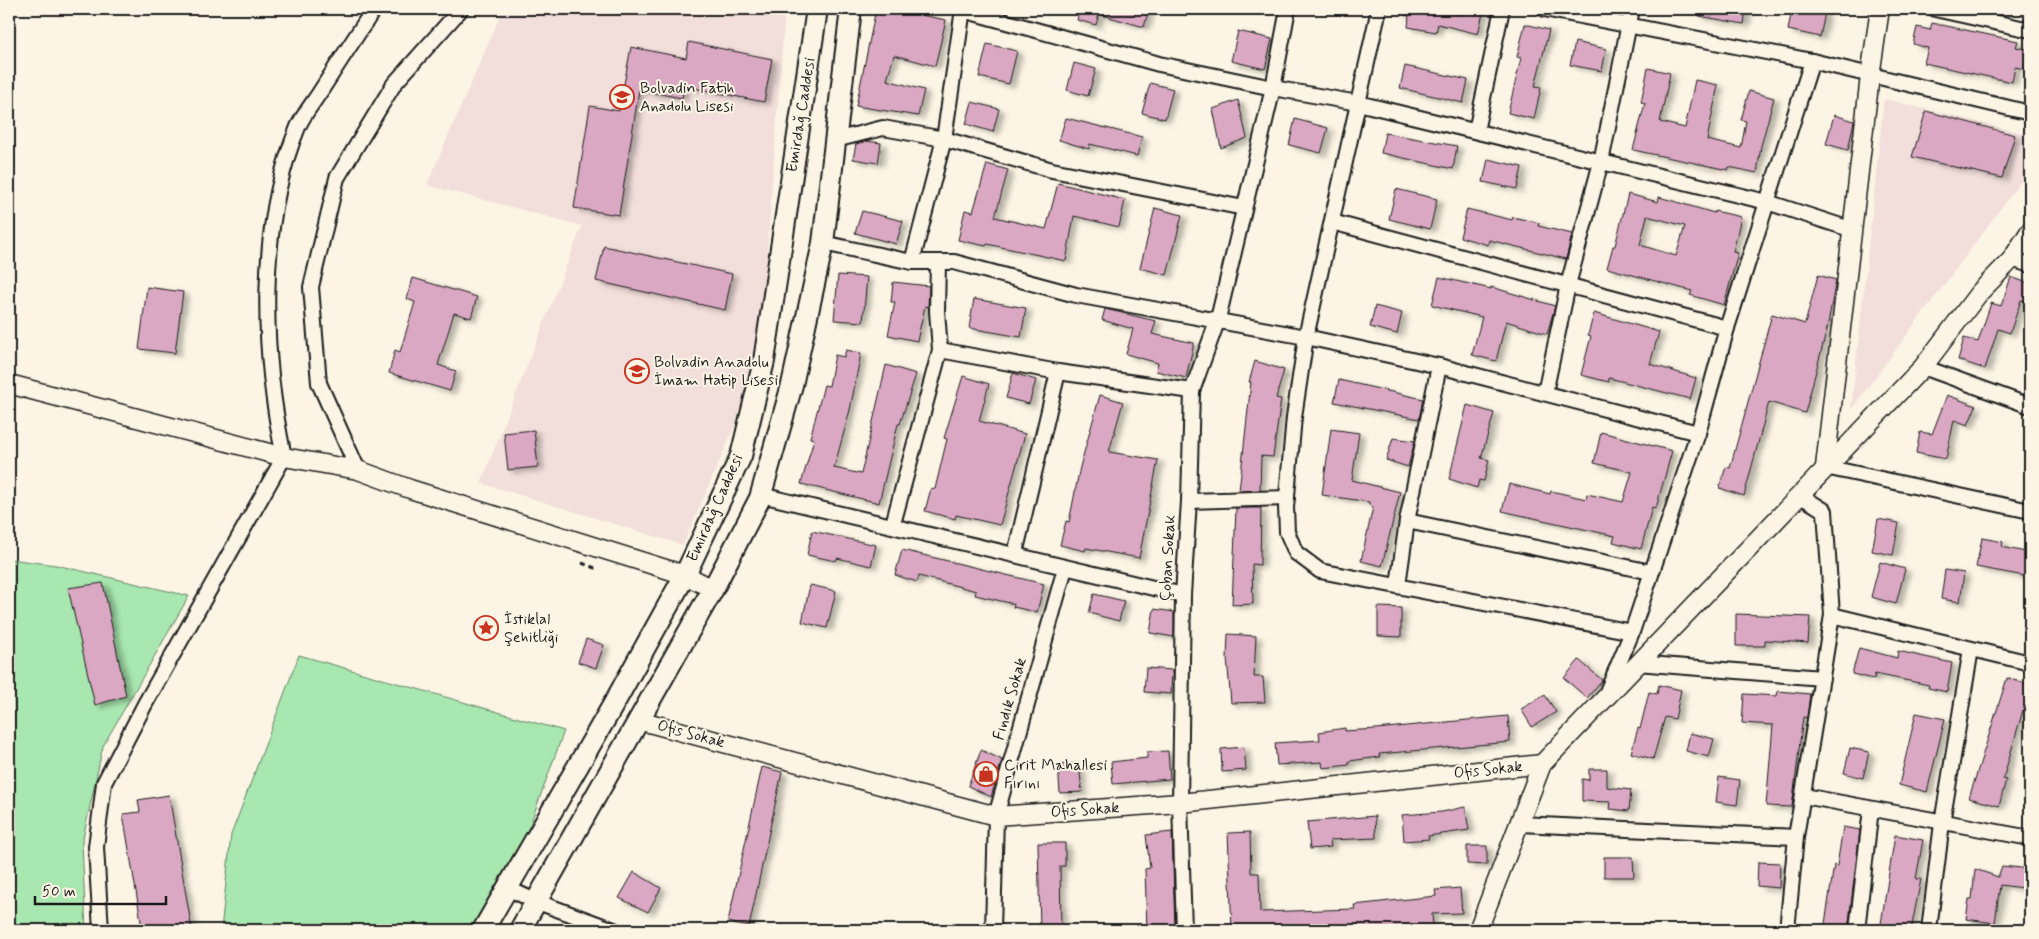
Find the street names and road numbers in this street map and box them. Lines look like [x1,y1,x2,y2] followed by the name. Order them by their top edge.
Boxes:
[782,56,820,174] street label: Emirdağ Caddesi
[682,450,748,565] street label: Emirdağ Caddesi
[1155,514,1181,602] street label: Çoban Sokak
[988,655,1032,743] street label: Fındık Sokak
[655,715,727,753] street label: Ofis Sokak
[1453,756,1523,784] street label: Ofis Sokak
[1050,797,1120,823] street label: Ofis Sokak

